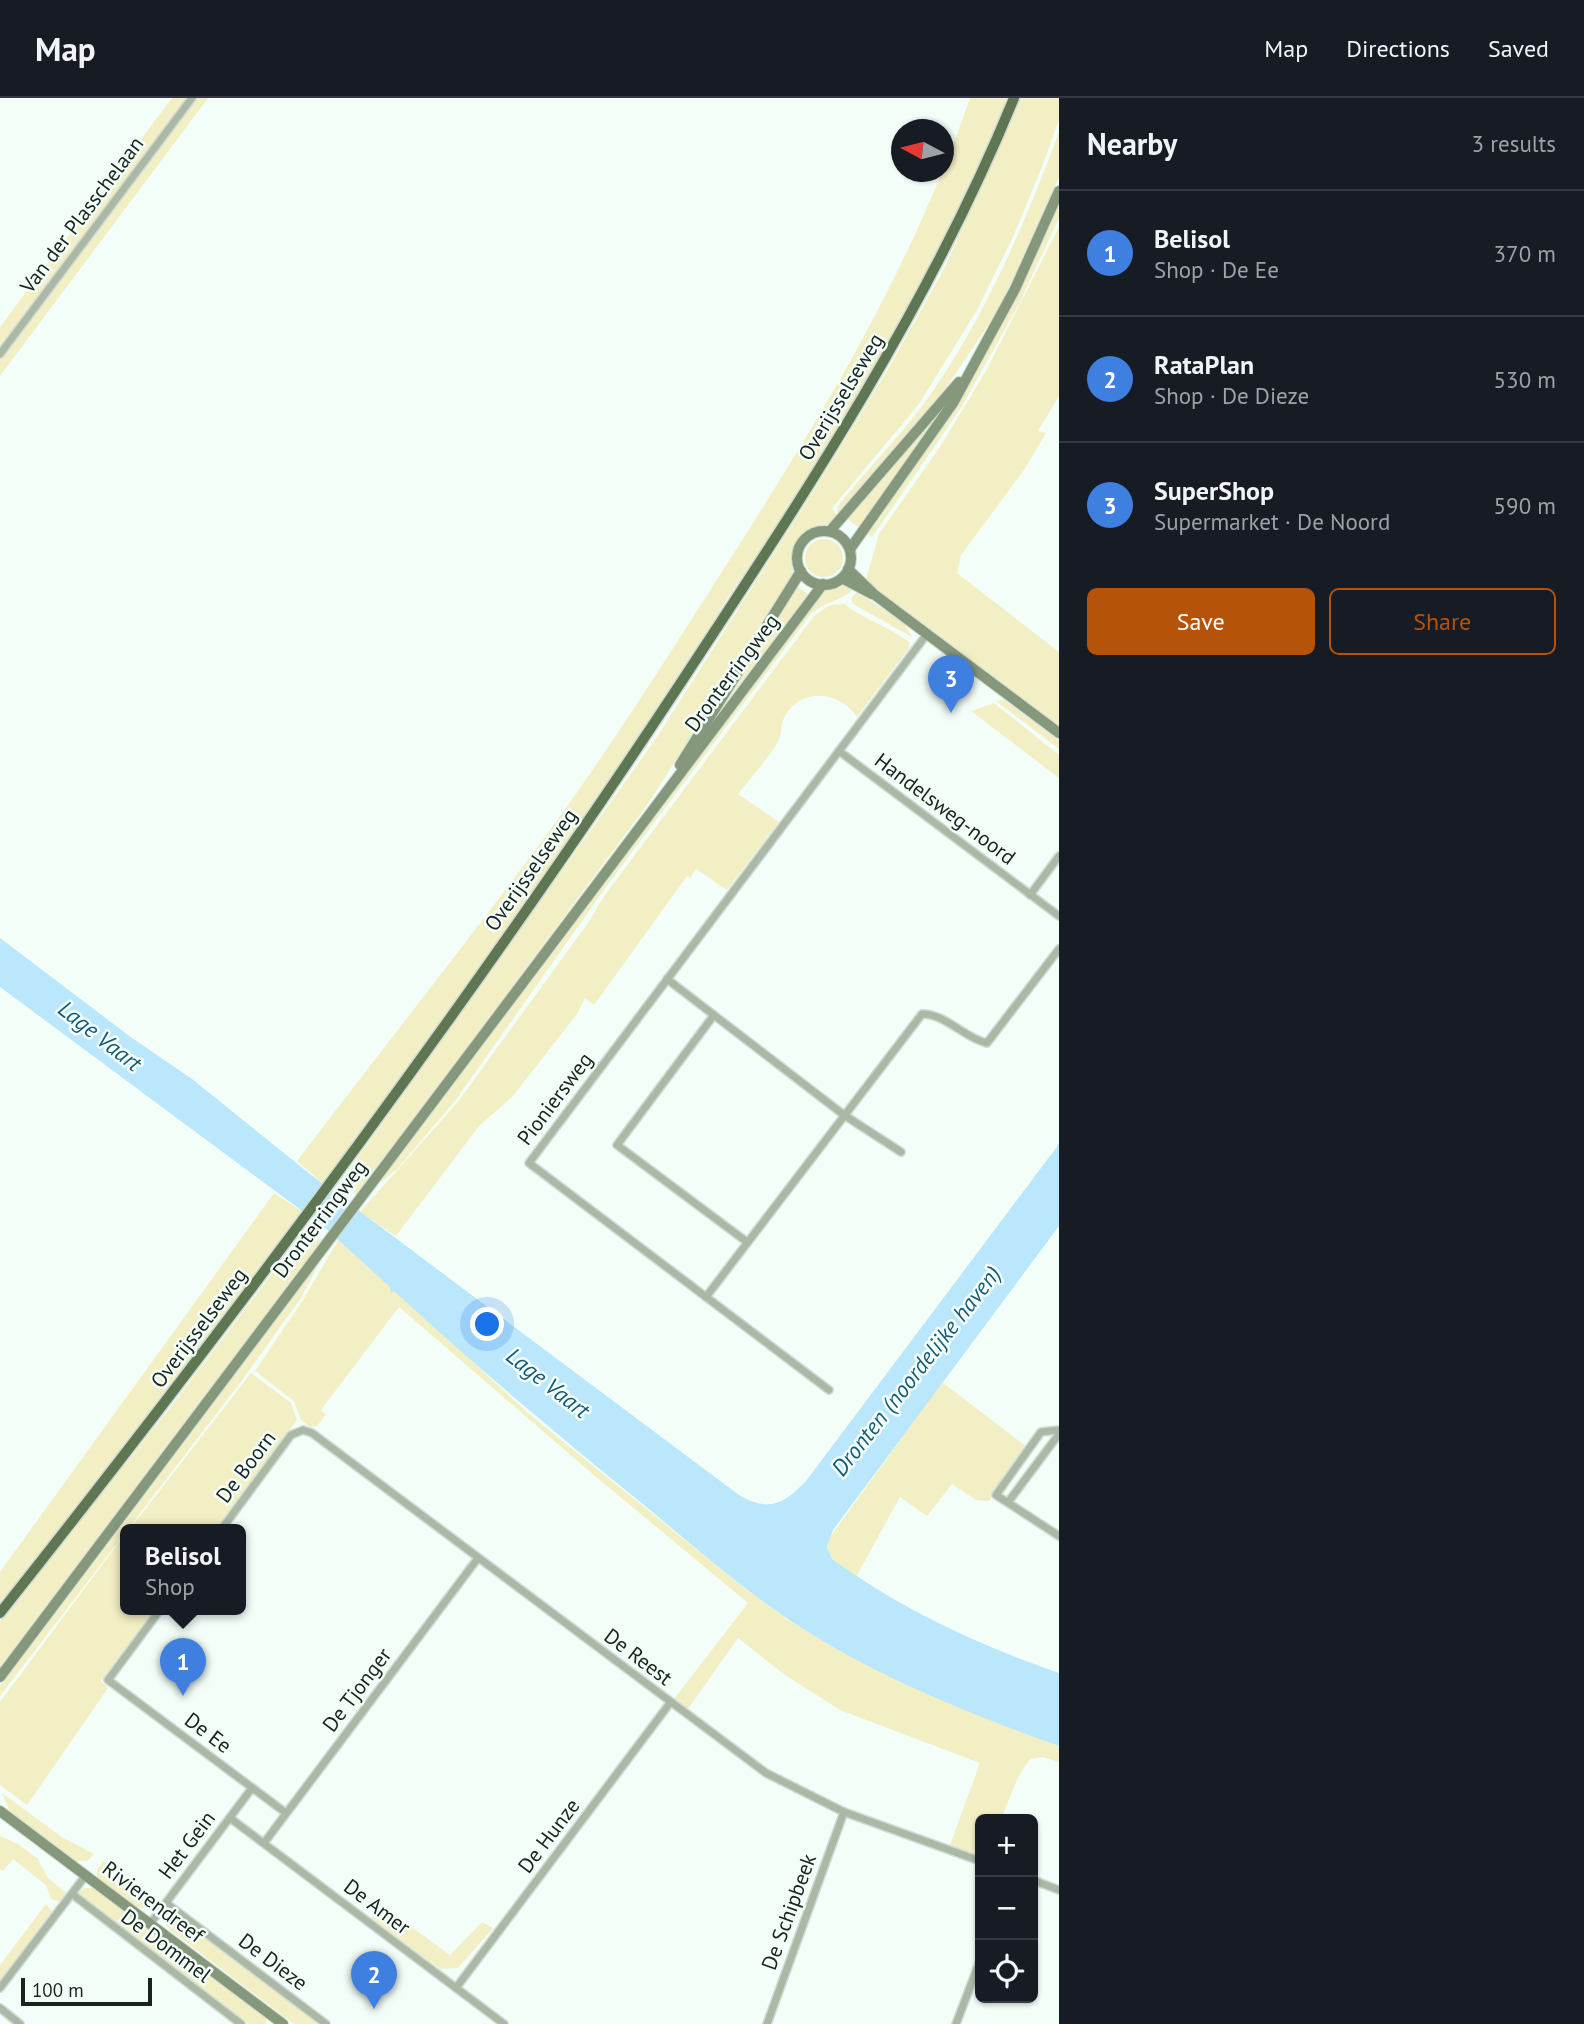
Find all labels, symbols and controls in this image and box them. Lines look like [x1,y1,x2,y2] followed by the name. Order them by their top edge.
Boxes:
[35,27,96,70] text: Map
[1264,33,1308,64] text: Map
[1346,33,1450,64] text: Directions
[1488,33,1549,64] text: Saved
[891,119,954,182] north arrow
[1087,124,1177,163] text: Nearby
[1472,129,1556,158] text: 3 results
[13,131,149,299] street label: Van der Plasschelaan
[1154,222,1230,255] text: Belisol
[1103,239,1117,268] text: 1
[1494,239,1556,268] text: 370 m
[1154,255,1279,284] text: Shop · De Ee
[792,328,889,465] street label: Overijsselseweg
[1154,348,1254,381] text: RataPlan
[1103,365,1117,394] text: 2
[1494,365,1556,394] text: 530 m
[1154,381,1309,410] text: Shop · De Dieze
[1154,474,1274,507] text: SuperShop
[1103,491,1117,520] text: 3
[1494,491,1556,520] text: 590 m
[1154,507,1390,536] text: Supermarket · De Noord
[1087,588,1315,655] button: Save
[1329,588,1556,655] button: Share
[678,608,785,737] street label: Dronterringweg
[928,655,974,713] pin: 3
[869,747,1021,870] street label: Handelsweg-noord
[478,803,583,936] street label: Overijsselseweg
[53,994,149,1078] water label: Lage Vaart
[511,1047,598,1150] street label: Pioniersweg
[266,1154,373,1283] street label: Dronterringweg
[825,1260,1007,1482] water label: Dronten (noordelijke haven)
[145,1262,253,1393] street label: Overijsselseweg
[470,1307,504,1341] your location
[501,1341,597,1425] water label: Lage Vaart
[210,1425,281,1508] street label: De Boorn
[120,1524,246,1615] popup
[145,1539,221,1572] text: Belisol
[145,1572,195,1601] text: Shop
[599,1622,678,1691] street label: De Reest
[160,1638,206,1696] pin: 1
[316,1642,397,1737] street label: De Tjonger
[179,1706,237,1759] street label: De Ee
[512,1793,585,1878] street label: De Hunze
[152,1805,221,1884] street label: Het Gein
[975,1814,1038,2003] map controls
[975,1814,1038,1877] button: +
[755,1850,822,1974] street label: De Schipbeek
[97,1855,210,1949] street label: Rivierendreef
[339,1873,416,1940] street label: De Amer
[975,1877,1038,1940] button: −
[116,1903,217,1988] street label: De Dommel
[233,1927,313,1996] street label: De Dieze
[975,1940,1038,2003] button: locate
[351,1951,397,2009] pin: 2
[21,1975,152,2007] scale bar
[32,1978,84,2002] text: 100 m

